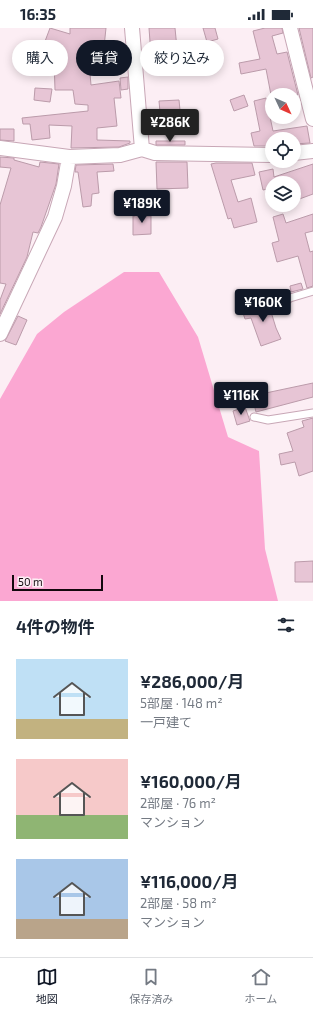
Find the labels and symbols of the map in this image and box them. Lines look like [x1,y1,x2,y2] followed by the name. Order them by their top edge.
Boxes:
[265,88,301,124] north arrow
[142,109,198,143] pin: ¥286K
[114,190,170,224] pin: ¥189K
[235,289,291,323] pin: ¥160K
[213,382,269,416] pin: ¥116K
[12,573,103,592] scale bar

